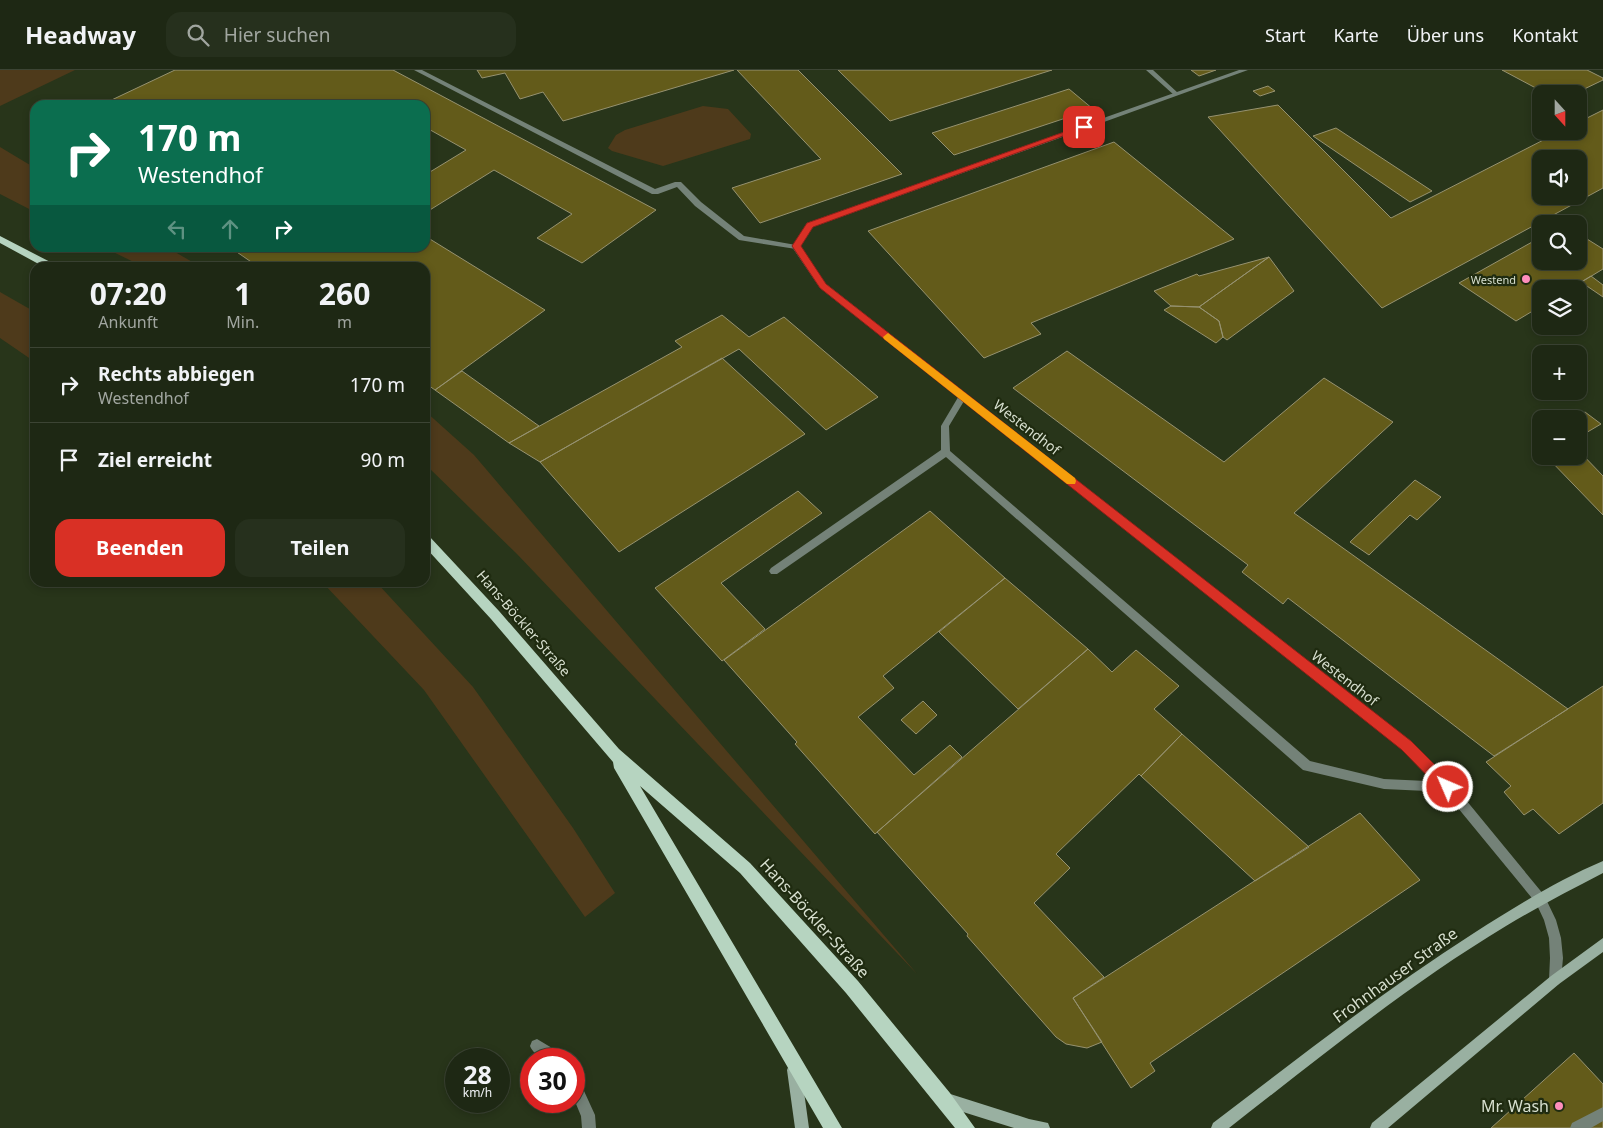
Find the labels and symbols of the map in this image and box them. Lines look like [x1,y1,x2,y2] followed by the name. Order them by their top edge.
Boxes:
[1532,85,1588,140] north arrow
[1063,106,1105,148] pin
[1471,272,1516,287] place label: Westend
[1520,273,1532,285] marker: Westend
[990,395,1065,460] street label: Westendhof
[473,566,575,680] street label: Hans-Böckler-Straße
[1308,646,1383,711] street label: Westendhof
[1421,760,1473,812] position arrow
[755,854,875,982] street label: Hans-Böckler-Straße
[1328,922,1462,1028] street label: Frohnhauser Straße
[520,1048,585,1113] speed limit sign: 30
[1481,1095,1549,1117] place label: Mr. Wash
[1553,1100,1565,1112] marker: Mr. Wash

